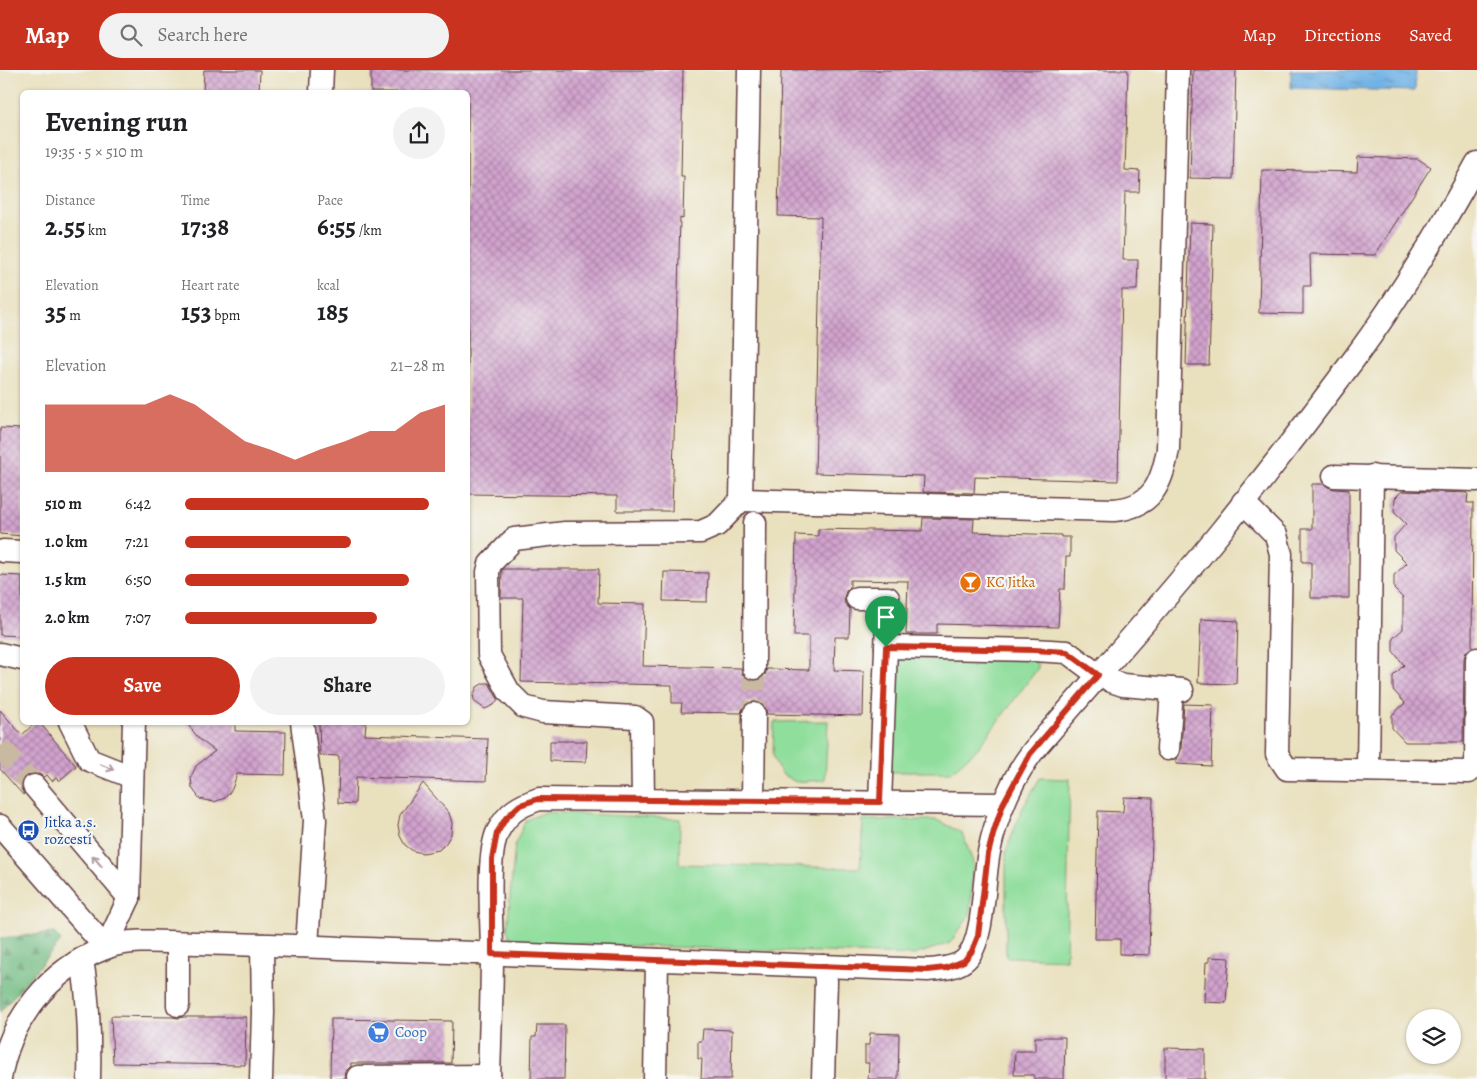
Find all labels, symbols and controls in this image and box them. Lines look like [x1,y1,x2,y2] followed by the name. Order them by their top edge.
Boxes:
[99,13,449,58] search box
[25,19,69,51] text: Map
[117,21,145,49] icon: search
[157,22,248,48] text: Search here
[1243,23,1276,47] text: Map
[1304,23,1381,47] text: Directions
[1409,23,1452,47] text: Saved
[45,103,188,141] text: Evening run
[393,107,445,159] button: share
[45,141,143,163] text: 19:35 · 5 × 510 m
[45,191,95,210] text: Distance
[181,191,210,210] text: Time
[317,191,343,210] text: Pace
[45,210,85,244] text: 2.55
[181,210,229,244] text: 17:38
[317,210,356,244] text: 6:55
[85,221,107,240] text: km
[356,221,382,240] text: /km
[45,276,99,295] text: Elevation
[181,276,239,295] text: Heart rate
[317,276,339,295] text: kcal
[45,295,66,329] text: 35
[181,295,211,329] text: 153
[317,295,349,329] text: 185
[66,306,81,325] text: m
[211,306,240,325] text: bpm
[45,355,106,377] text: Elevation
[390,355,445,377] text: 21–28 m
[45,493,82,515] text: 510 m
[125,493,151,515] text: 6:42
[45,531,88,553] text: 1.0 km
[125,531,149,553] text: 7:21
[45,569,86,591] text: 1.5 km
[125,569,152,591] text: 6:50
[958,570,982,594] bar icon: KC Jitka
[986,572,1035,592] place label: KC Jitka
[865,596,907,647] pin
[872,603,900,631] icon: arrive
[45,607,90,629] text: 2.0 km
[125,607,151,629] text: 7:07
[45,657,240,715] button: Save
[250,657,445,715] button: Share
[99,763,114,773] one-way arrow
[44,812,97,849] place label: Jitka a.s. rozcestí
[16,819,40,843] bus stop icon: Jitka a.s. rozcestí
[92,855,103,868] one-way arrow
[1406,1009,1461,1064] map controls
[1406,1009,1461,1064] button: layers
[367,1020,391,1044] supermarket icon: Coop
[395,1022,427,1042] place label: Coop

